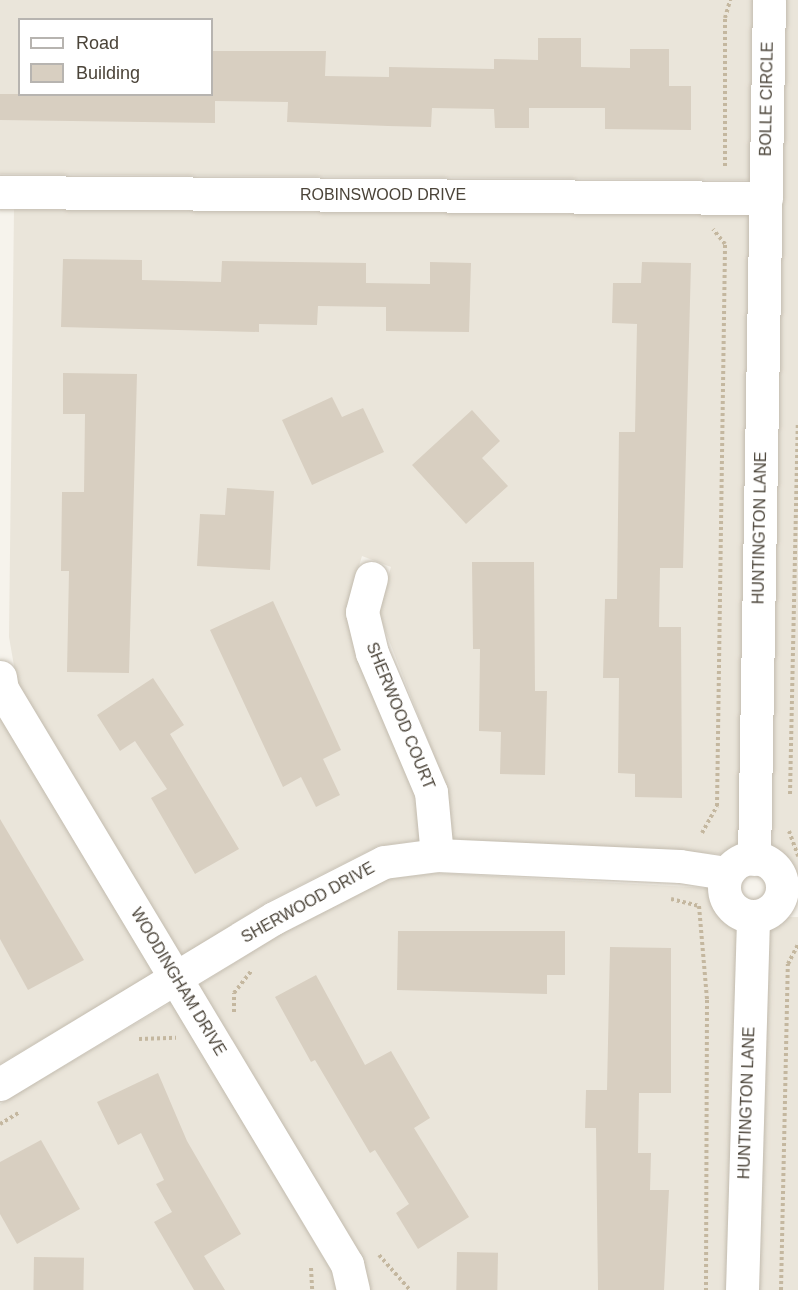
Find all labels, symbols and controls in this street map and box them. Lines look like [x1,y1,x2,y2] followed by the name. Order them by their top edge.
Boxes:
[18,18,213,96] legend
[76,33,119,53] text: Road
[756,41,778,157] street label: BOLLE CIRCLE
[76,63,140,83] text: Building
[300,185,466,205] street label: ROBINSWOOD DRIVE
[749,452,771,604] street label: HUNTINGTON LANE
[362,640,438,792] street label: SHERWOOD COURT
[238,858,378,948] street label: SHERWOOD DRIVE
[126,905,230,1059] street label: WOODINGHAM DRIVE
[735,1026,759,1180] street label: HUNTINGTON LANE

